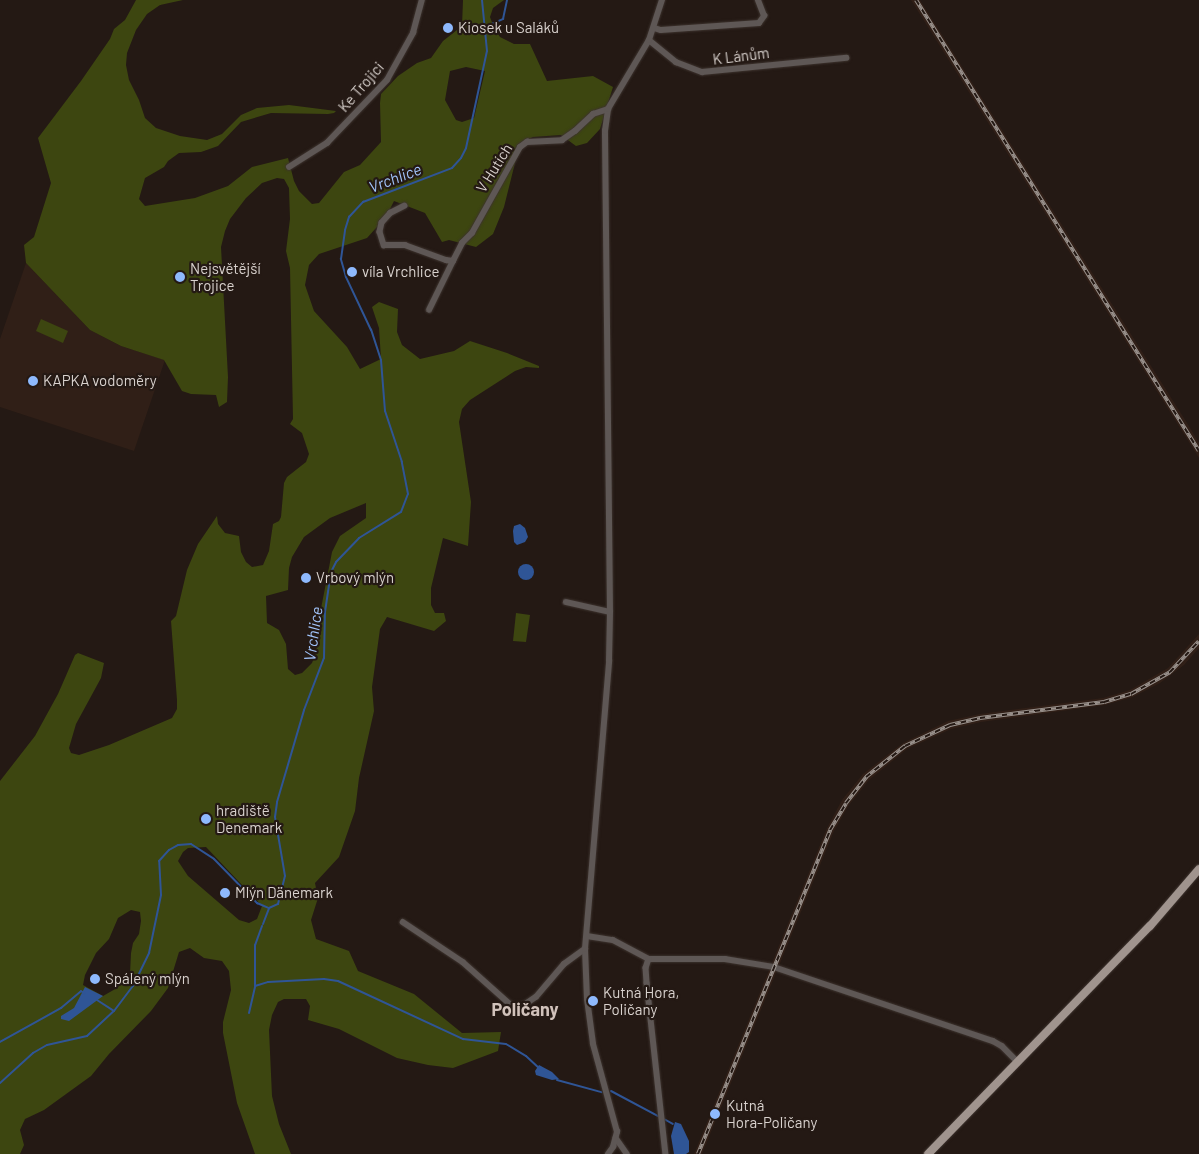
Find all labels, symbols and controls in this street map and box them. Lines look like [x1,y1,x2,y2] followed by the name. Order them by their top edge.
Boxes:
[458,19,559,37] place label: Kiosek u Saláků
[442,22,454,34] marker: Kiosek u Saláků
[712,44,770,68] street label: K Lánům
[334,58,388,116] street label: Ke Trojici
[472,140,516,196] street label: V Hutích
[366,159,424,197] water label: Vrchlice
[190,259,261,294] place label: Nejsvětější Trojice
[362,263,439,281] place label: víla Vrchlice
[346,266,358,278] marker: víla Vrchlice
[174,271,186,283] marker: Nejsvětější Trojice
[43,372,157,390] place label: KAPKA vodoměry
[27,375,39,387] marker: KAPKA vodoměry
[316,569,394,587] place label: Vrbový mlýn
[300,572,312,584] marker: Vrbový mlýn
[300,606,326,662] water label: Vrchlice
[216,801,282,836] place label: hradiště Denemark
[200,813,212,825] marker: hradiště Denemark
[235,884,333,902] place label: Mlýn Dänemark
[219,887,231,899] marker: Mlýn Dänemark
[105,970,190,988] place label: Spálený mlýn
[89,973,101,985] marker: Spálený mlýn
[603,983,679,1018] place label: Kutná Hora, Poličany
[587,995,599,1007] marker: Kutná Hora, Poličany
[492,998,558,1020] district label: Poličany
[726,1096,817,1131] place label: Kutná Hora-Poličany
[708,1107,722,1121] marker: Kutná Hora-Poličany

